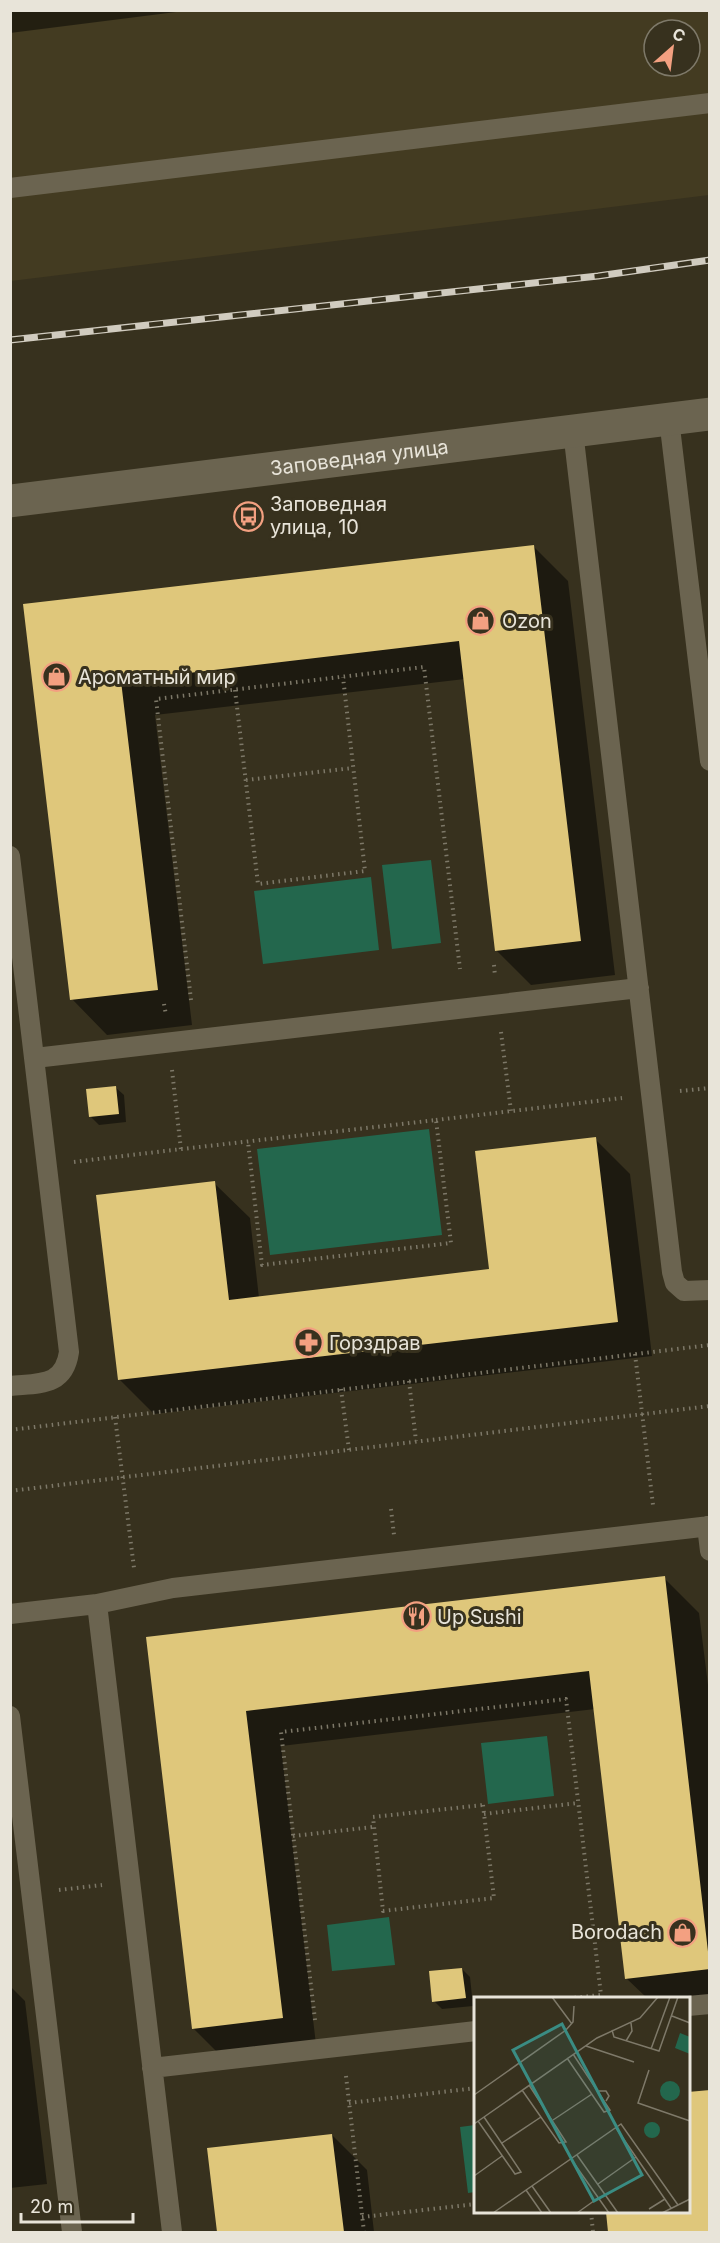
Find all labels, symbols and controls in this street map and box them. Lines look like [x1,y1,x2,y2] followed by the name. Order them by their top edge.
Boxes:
[642,18,702,78] north arrow
[669,23,689,46] text: С
[269,435,450,481] street label: Заповедная улица
[270,492,387,539] place label: Заповедная улица, 10
[233,500,265,532] bus stop icon: Заповедная улица, 10
[465,605,497,637] shop icon: Ozon
[502,609,552,633] place label: Ozon
[41,661,73,693] shop icon: Ароматный мир
[78,665,236,689] place label: Ароматный мир
[292,1327,324,1359] pharmacy icon: Горздрав
[329,1331,421,1355] place label: Горздрав
[400,1601,432,1633] restaurant icon: Up Sushi
[437,1605,522,1629] place label: Up Sushi
[667,1916,699,1948] shop icon: Borodach
[571,1920,662,1944] place label: Borodach
[474,1997,690,2213] inset map
[21,2186,134,2224] scale bar
[30,2196,73,2217] text: 20 m

